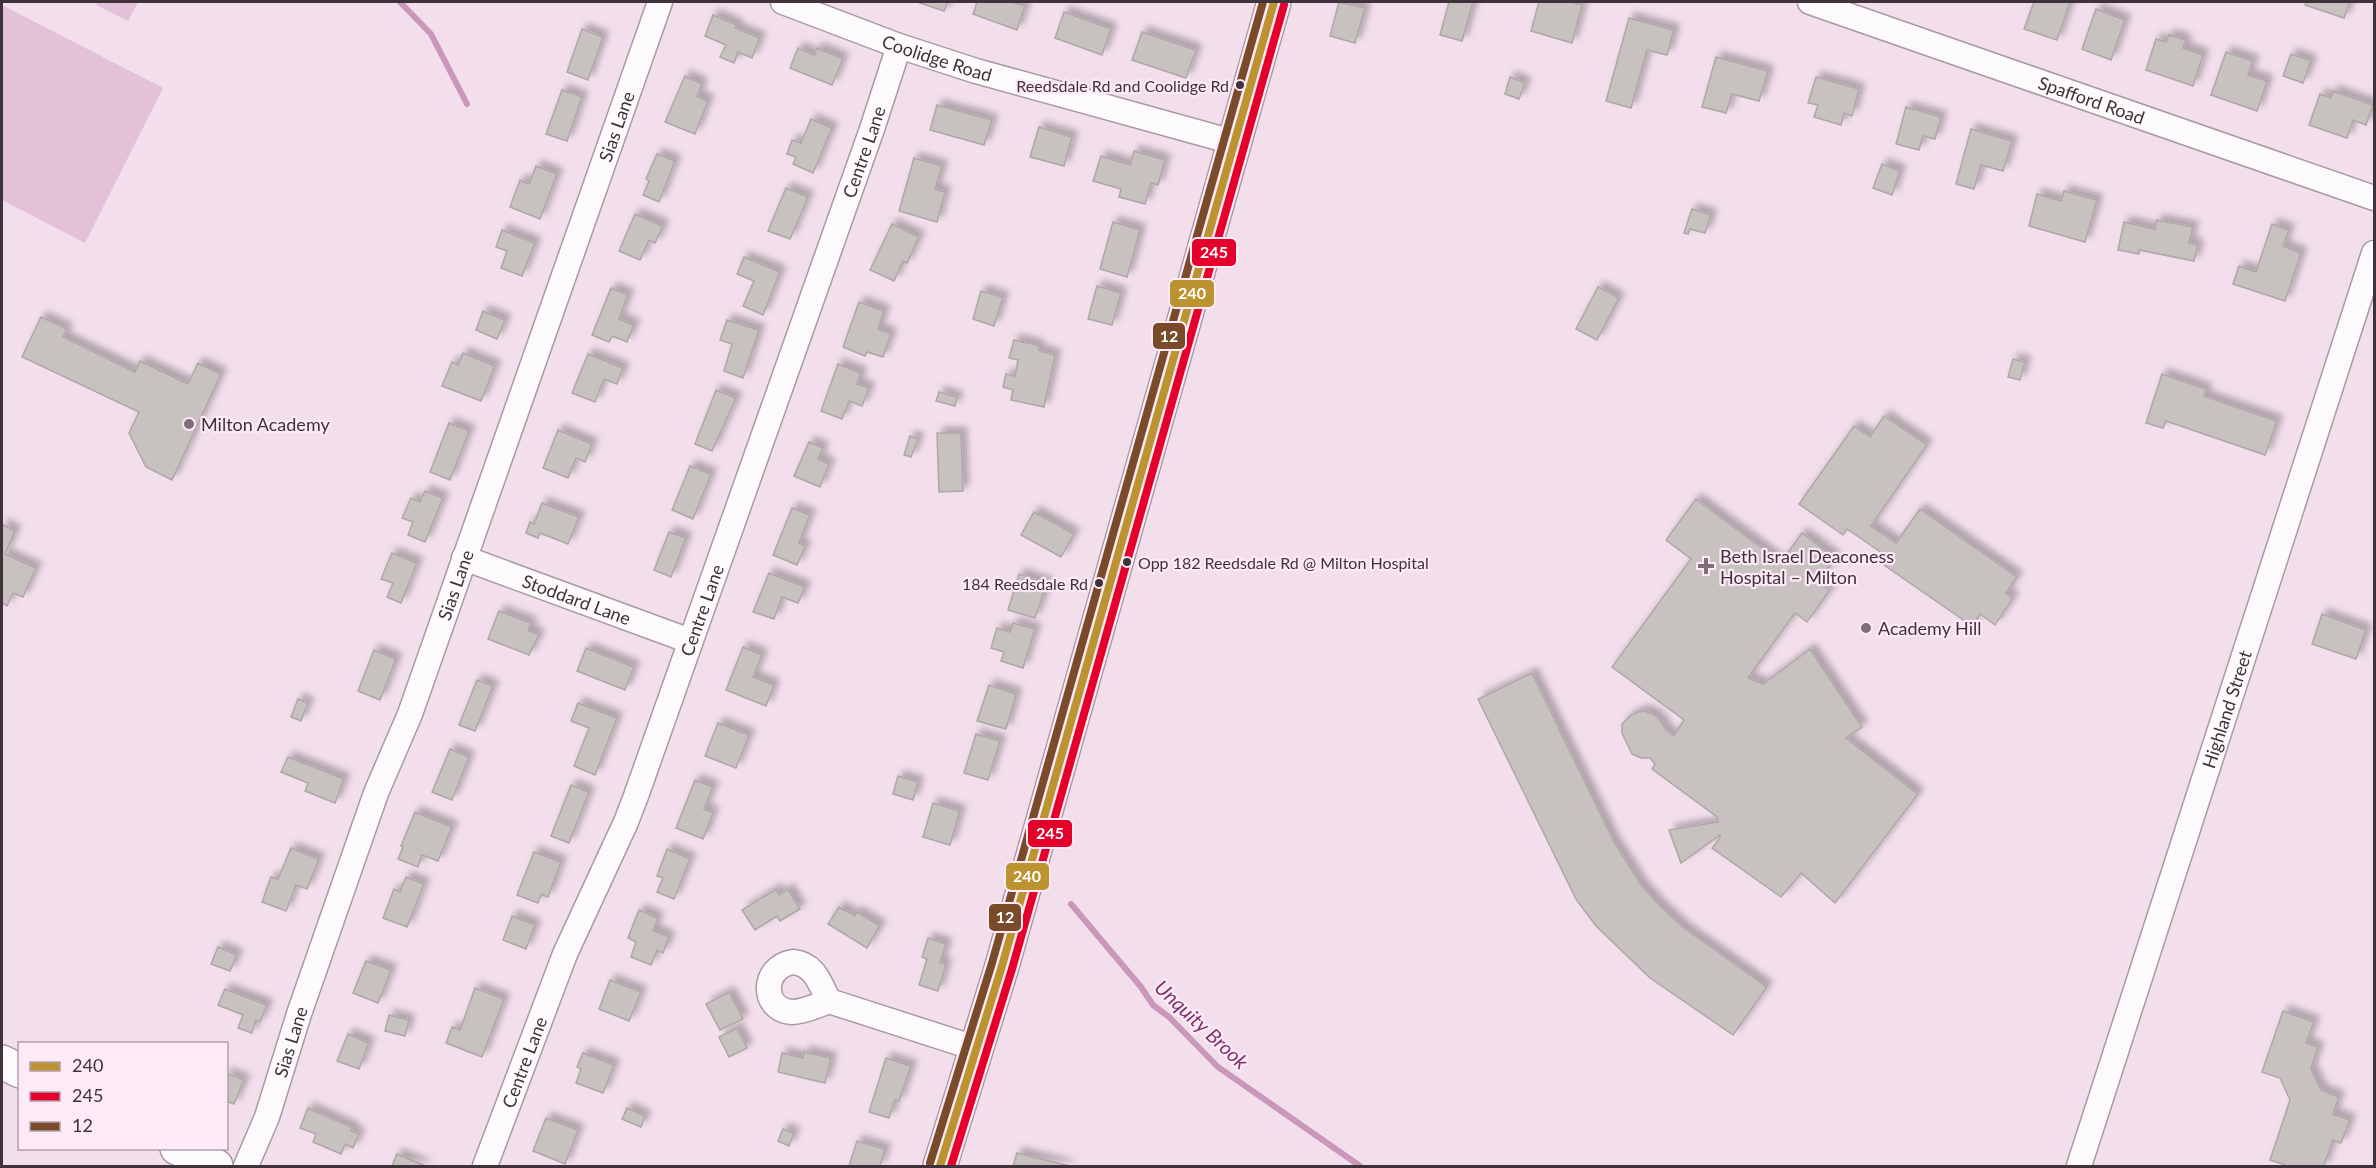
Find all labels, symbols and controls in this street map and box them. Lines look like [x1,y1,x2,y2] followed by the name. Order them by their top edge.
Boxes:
[879,30,994,86] street label: Coolidge Road
[2035,71,2148,128] street label: Spafford Road
[1016,76,1229,95] place label: Reedsdale Rd and Coolidge Rd
[1234,79,1246,91] marker: Reedsdale Rd and Coolidge Rd
[594,88,639,165] street label: Sias Lane
[838,103,890,201] street label: Centre Lane
[1191,238,1237,267] line badge: 245
[1200,242,1228,261] text: 245
[1169,279,1215,308] line badge: 240
[1178,283,1206,302] text: 240
[1152,322,1186,350] line badge: 12
[1160,326,1178,345] text: 12
[201,413,330,435] place label: Milton Academy
[182,417,196,431] marker: Milton Academy
[1720,545,1894,588] place label: Beth Israel Deaconess Hospital – Milton
[433,547,478,623] street label: Sias Lane
[1138,553,1429,572] place label: Opp 182 Reedsdale Rd @ Milton Hospital
[1121,556,1133,568] marker: Opp 182 Reedsdale Rd @ Milton Hospital
[1697,557,1715,575] marker: Beth Israel Deaconess Hospital – Milton
[675,561,728,659] street label: Centre Lane
[519,569,634,629] street label: Stoddard Lane
[962,574,1088,593] place label: 184 Reedsdale Rd
[1093,577,1105,589] marker: 184 Reedsdale Rd
[1878,617,1982,639] place label: Academy Hill
[1859,621,1873,635] marker: Academy Hill
[2197,647,2256,771] street label: Highland Street
[1027,819,1073,848] line badge: 245
[1036,823,1064,842] text: 245
[1005,862,1050,891] line badge: 240
[1013,866,1041,885] text: 240
[988,903,1022,932] line badge: 12
[996,907,1014,926] text: 12
[1150,975,1254,1074] water label: Unquity Brook
[269,1003,312,1080] street label: Sias Lane
[497,1013,551,1111] street label: Centre Lane
[18,1042,228,1150] legend
[72,1054,103,1076] text: 240
[72,1084,103,1106] text: 245
[72,1114,93,1136] text: 12

